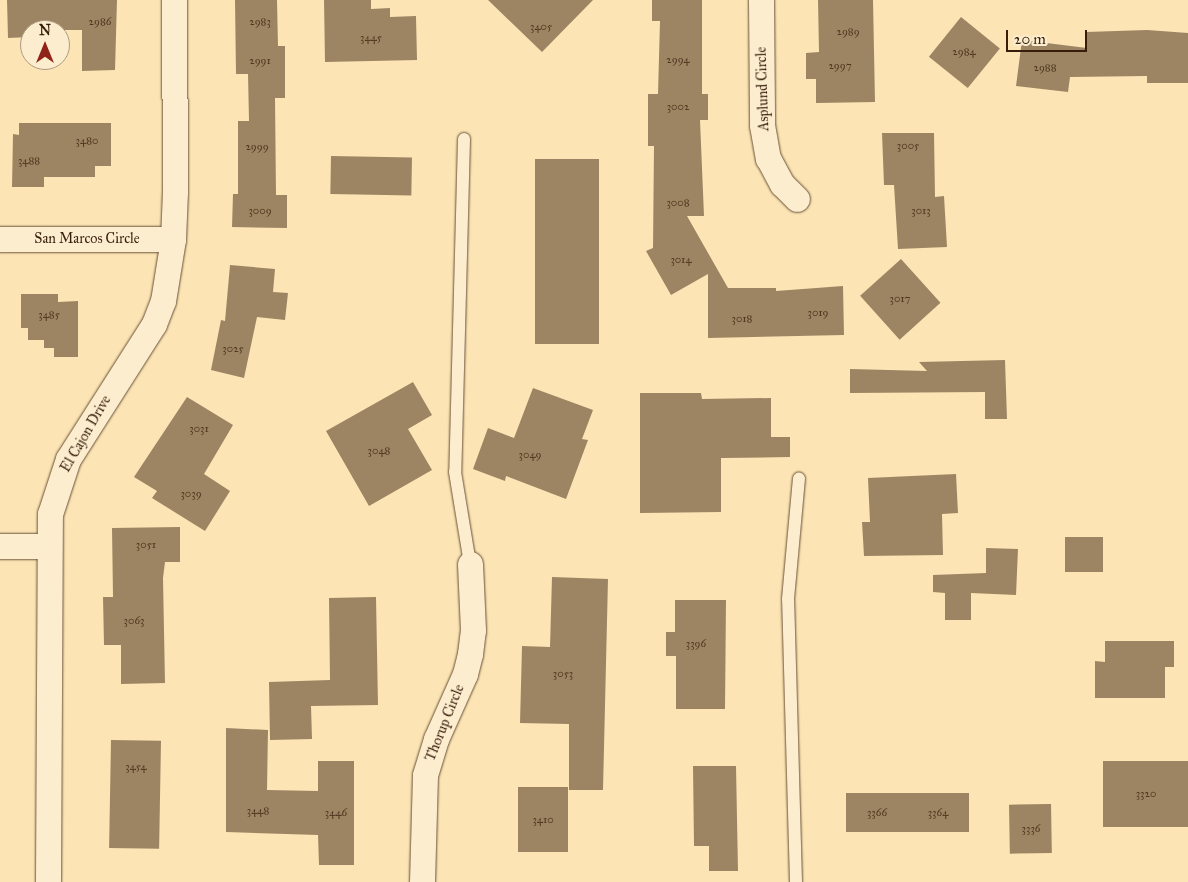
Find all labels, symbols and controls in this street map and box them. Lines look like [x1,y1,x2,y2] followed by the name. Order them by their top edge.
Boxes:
[89,15,111,29] house number: 2986
[249,15,271,29] house number: 2983
[20,20,70,70] north arrow
[530,20,552,34] house number: 3405
[1008,20,1089,52] scale bar
[39,22,51,39] text: N
[836,25,860,39] house number: 2989
[1014,30,1046,48] text: 20 m
[360,31,382,45] house number: 3445
[952,45,976,59] house number: 2984
[753,47,773,131] street label: Asplund Circle
[666,53,690,67] house number: 2994
[249,54,271,68] house number: 2991
[828,59,852,73] house number: 2997
[1033,61,1057,75] house number: 2988
[667,100,689,114] house number: 3002
[76,134,98,148] house number: 3480
[897,139,919,153] house number: 3005
[245,140,269,154] house number: 2999
[18,154,40,168] house number: 3488
[666,196,690,210] house number: 3008
[248,204,272,218] house number: 3009
[911,204,931,218] house number: 3013
[34,231,140,247] street label: San Marcos Circle
[670,253,692,267] house number: 3014
[890,292,910,306] house number: 3017
[808,306,828,320] house number: 3019
[38,308,60,322] house number: 3485
[732,312,752,326] house number: 3018
[222,342,244,356] house number: 3025
[57,393,115,475] street label: El Cajon Drive
[189,422,209,436] house number: 3031
[368,444,390,458] house number: 3048
[519,448,541,462] house number: 3049
[180,487,202,501] house number: 3039
[136,538,156,552] house number: 3051
[124,614,144,628] house number: 3063
[686,637,706,651] house number: 3396
[553,667,573,681] house number: 3053
[422,682,468,764] street label: Thorup Circle
[125,760,147,774] house number: 3454
[1136,787,1156,801] house number: 3320
[247,804,269,818] house number: 3448
[325,806,347,820] house number: 3446
[867,806,887,820] house number: 3366
[928,806,948,820] house number: 3364
[532,813,554,827] house number: 3410
[1022,822,1040,836] house number: 3336

